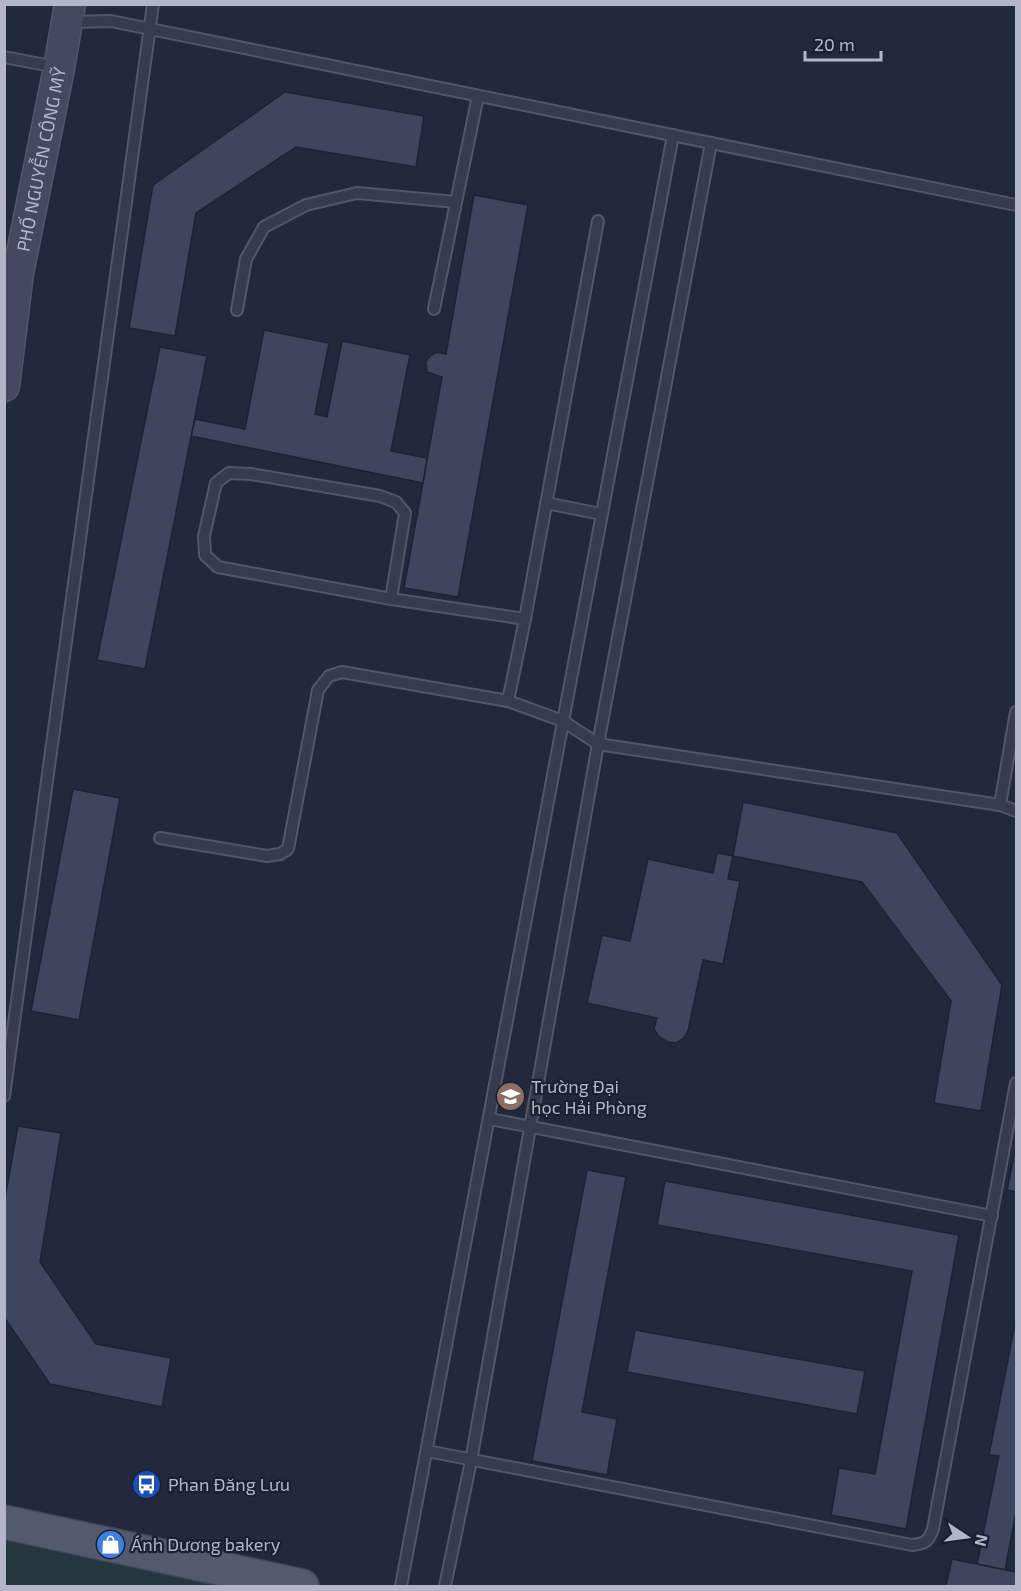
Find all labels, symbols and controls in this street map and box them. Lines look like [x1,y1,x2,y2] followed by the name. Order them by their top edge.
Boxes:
[805,24,882,62] scale bar
[814,33,855,55] text: 20 m
[12,64,70,253] street label: PHỐ NGUYỄN CÔNG MỸ
[531,1075,647,1118] place label: Trường Đại học Hải Phòng
[494,1080,526,1112] school or university icon: Trường Đại học Hải Phòng
[131,1468,163,1500] bus stop icon: Phan Đăng Lưu
[168,1473,290,1495] place label: Phan Đăng Lưu
[937,1507,997,1567] north arrow
[94,1528,126,1560] shop icon: Ánh Dương bakery
[131,1533,281,1555] place label: Ánh Dương bakery
[972,1533,993,1548] text: N

